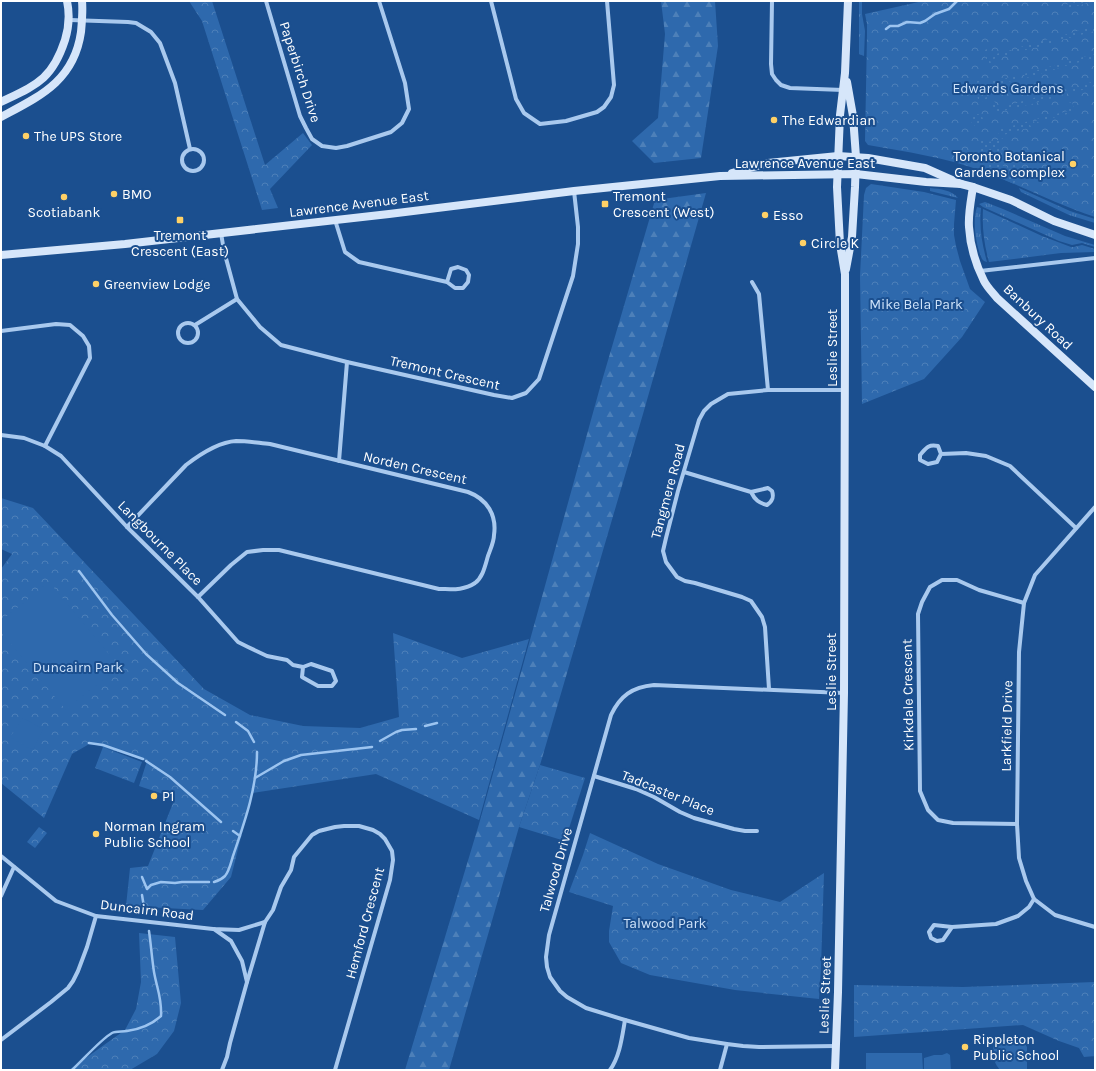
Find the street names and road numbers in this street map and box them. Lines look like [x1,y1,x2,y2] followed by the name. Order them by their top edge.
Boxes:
[276,19,324,125] street label: Paperbirch Drive
[735,155,875,172] street label: Lawrence Avenue East
[288,187,430,221] street label: Lawrence Avenue East
[1000,281,1076,353] street label: Banbury Road
[824,309,841,387] street label: Leslie Street
[388,352,502,394] street label: Tremont Crescent
[647,441,689,541] street label: Tangmere Road
[362,448,468,488] street label: Norden Crescent
[114,497,206,589] street label: Langbourne Place
[823,633,840,711] street label: Leslie Street
[899,639,917,751] street label: Kirkdale Crescent
[998,680,1016,772] street label: Larkfield Drive
[619,767,717,819] street label: Tadcaster Place
[536,826,576,914] street label: Talwood Drive
[342,865,388,981] street label: Hemford Crescent
[99,896,195,924] street label: Duncairn Road
[815,956,835,1034] street label: Leslie Street

